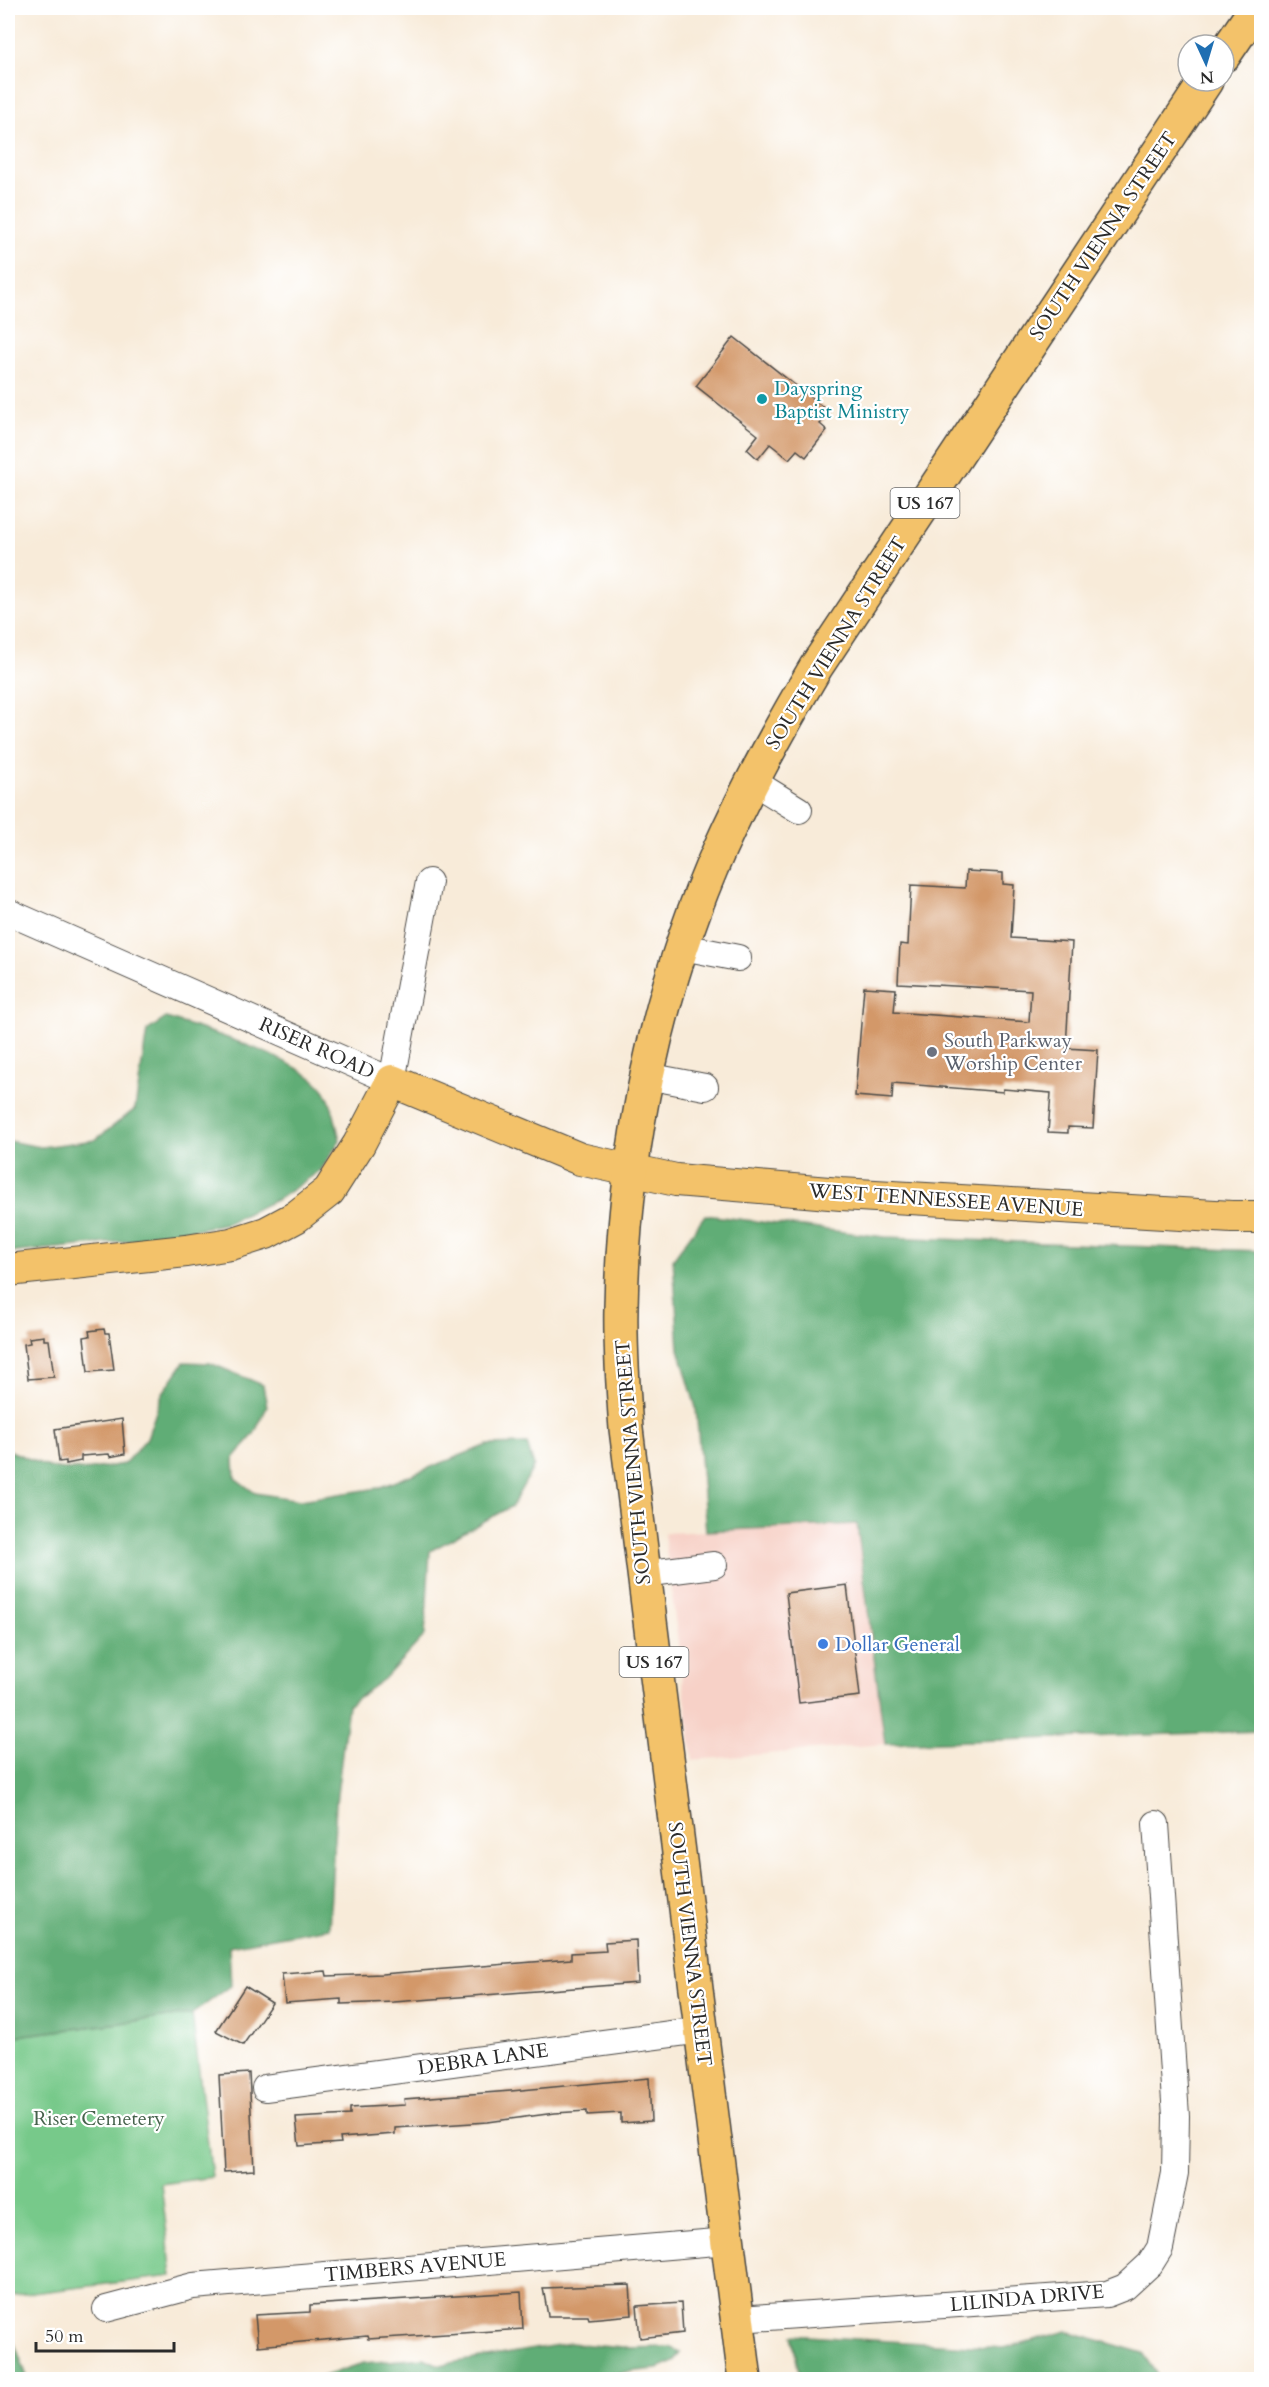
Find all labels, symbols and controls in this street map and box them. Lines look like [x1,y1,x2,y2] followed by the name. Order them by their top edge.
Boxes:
[1176,33,1236,93] north arrow
[1199,66,1215,88] text: N
[1023,126,1183,345] street label: SOUTH VIENNA STREET
[774,375,910,425] place label: Dayspring Baptist Ministry
[755,392,769,406] marker: Dayspring Baptist Ministry
[890,488,960,518] road number: US 167
[759,531,913,754] street label: SOUTH VIENNA STREET
[255,1010,379,1086] street label: RISER ROAD
[943,1027,1083,1077] place label: South Parkway Worship Center
[925,1045,939,1059] marker: South Parkway Worship Center
[807,1177,1084,1223] street label: WEST TENNESSEE AVENUE
[609,1338,657,1586] street label: SOUTH VIENNA STREET
[835,1631,960,1658] place label: Dollar General
[816,1637,830,1651] marker: Dollar General
[620,1647,688,1677] road number: US 167
[662,1820,718,2068] street label: SOUTH VIENNA STREET
[416,2036,550,2082] street label: DEBRA LANE
[33,2105,165,2132] park label: Riser Cemetery
[323,2246,507,2288] street label: TIMBERS AVENUE
[949,2278,1105,2318] street label: LILINDA DRIVE
[36,2315,174,2353] scale bar
[45,2324,84,2349] text: 50 m

